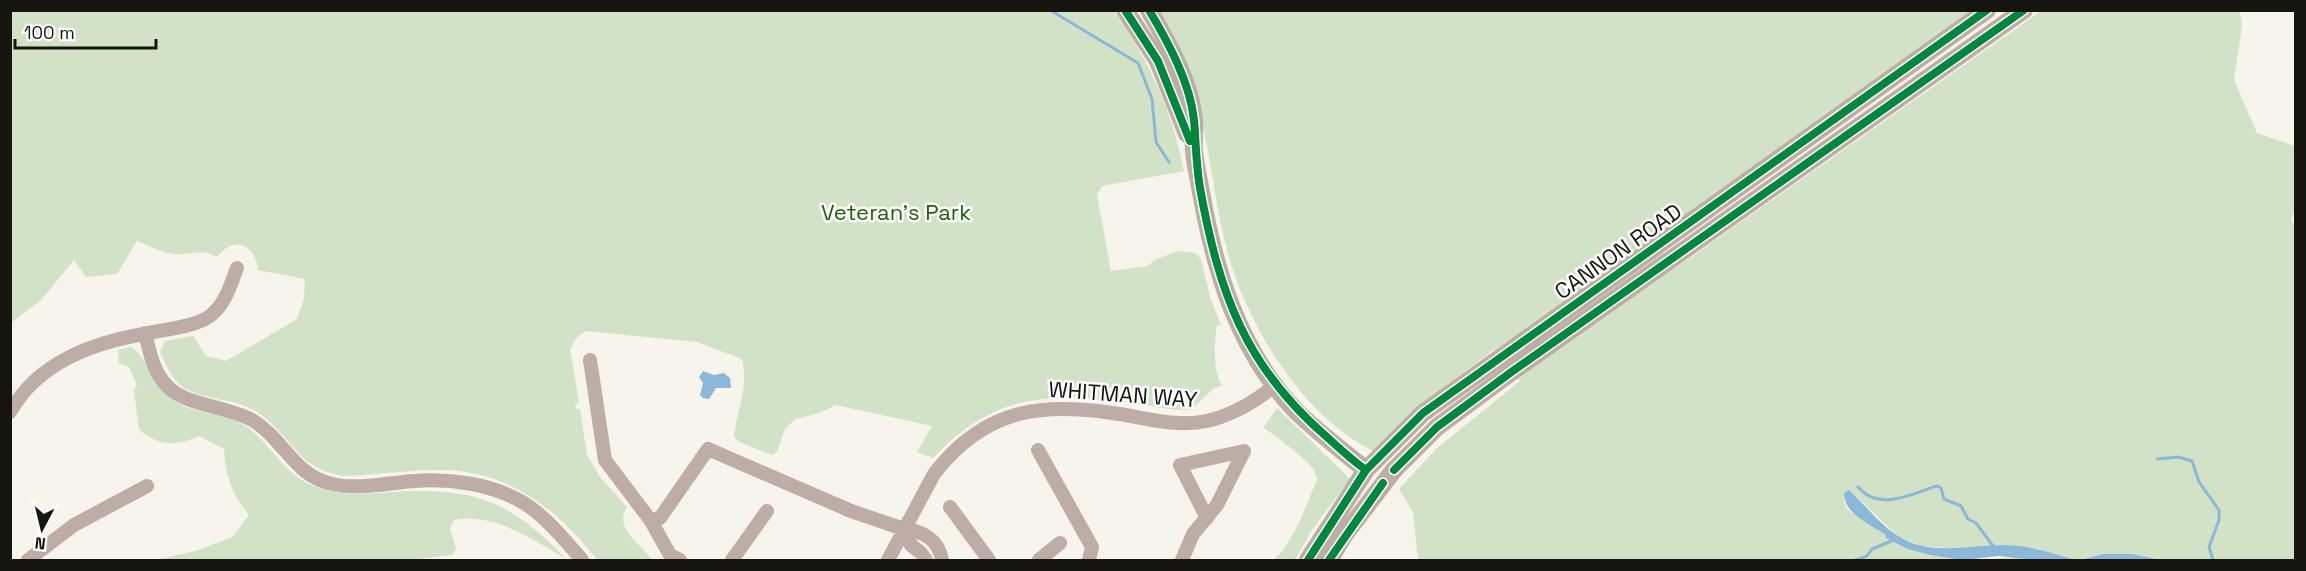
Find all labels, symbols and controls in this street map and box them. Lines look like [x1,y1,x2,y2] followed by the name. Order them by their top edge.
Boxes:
[15,12,156,50] scale bar
[24,21,75,44] text: 100 m
[1549,197,1687,305] street label: CANNON ROAD
[821,198,971,226] park label: Veteran's Park
[1048,375,1199,413] street label: WHITMAN WAY
[12,499,72,559] north arrow
[34,532,47,554] text: N

